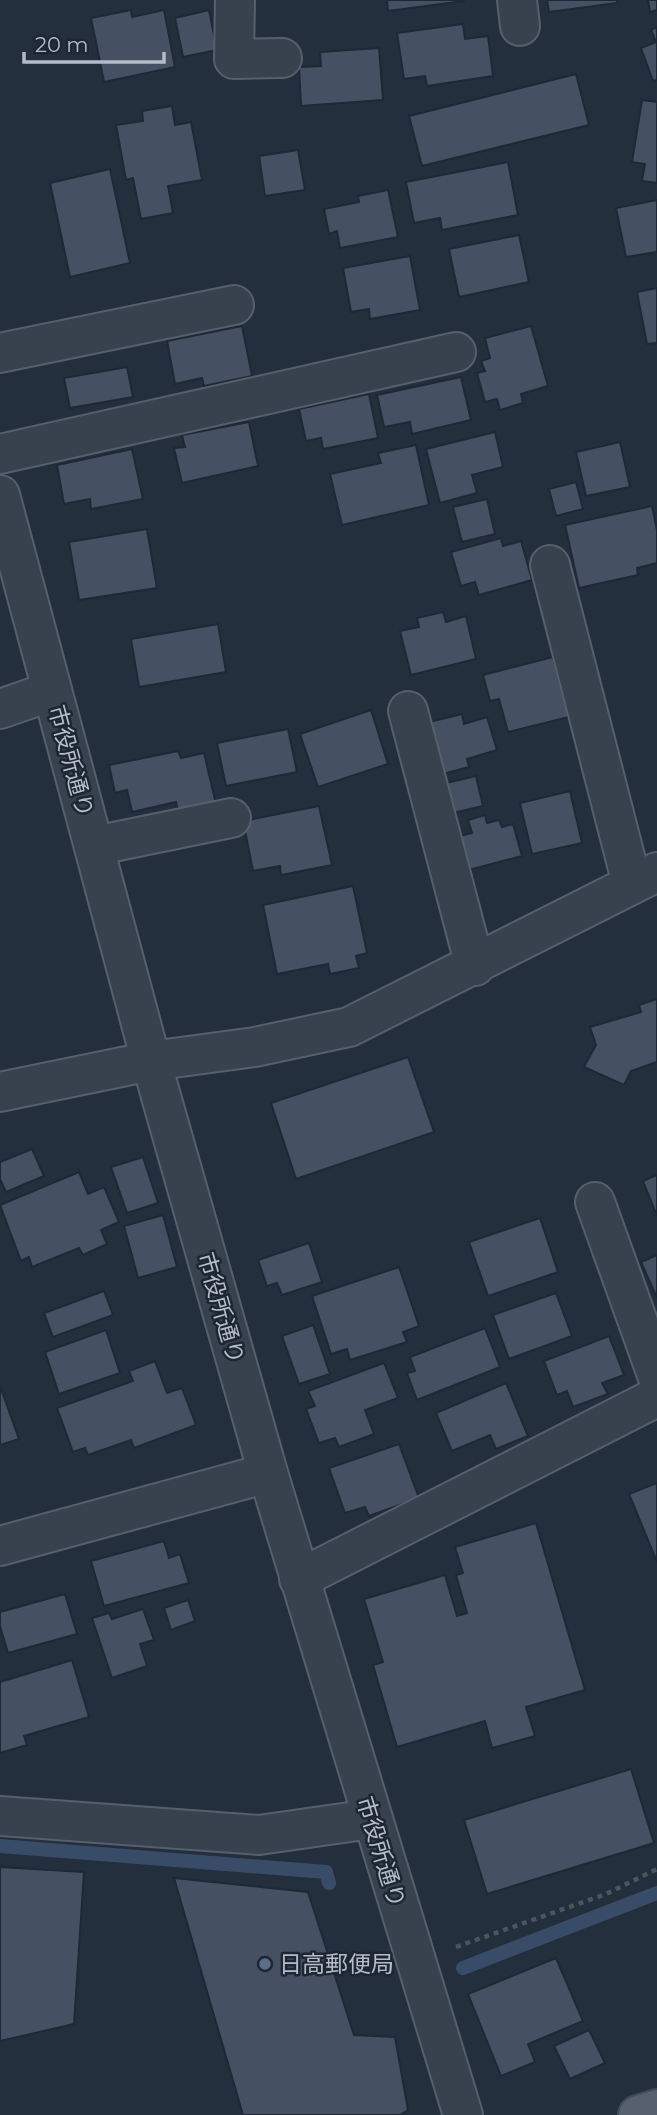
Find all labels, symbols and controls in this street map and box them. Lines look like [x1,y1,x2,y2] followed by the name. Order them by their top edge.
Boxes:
[24,21,164,65] scale bar
[35,32,89,57] text: 20 m
[43,702,99,820] street label: 市役所通り
[192,1249,250,1367] street label: 市役所通り
[351,1793,411,1911] street label: 市役所通り
[279,1950,394,1978] place label: 日高郵便局
[257,1956,273,1972] marker: 日高郵便局

